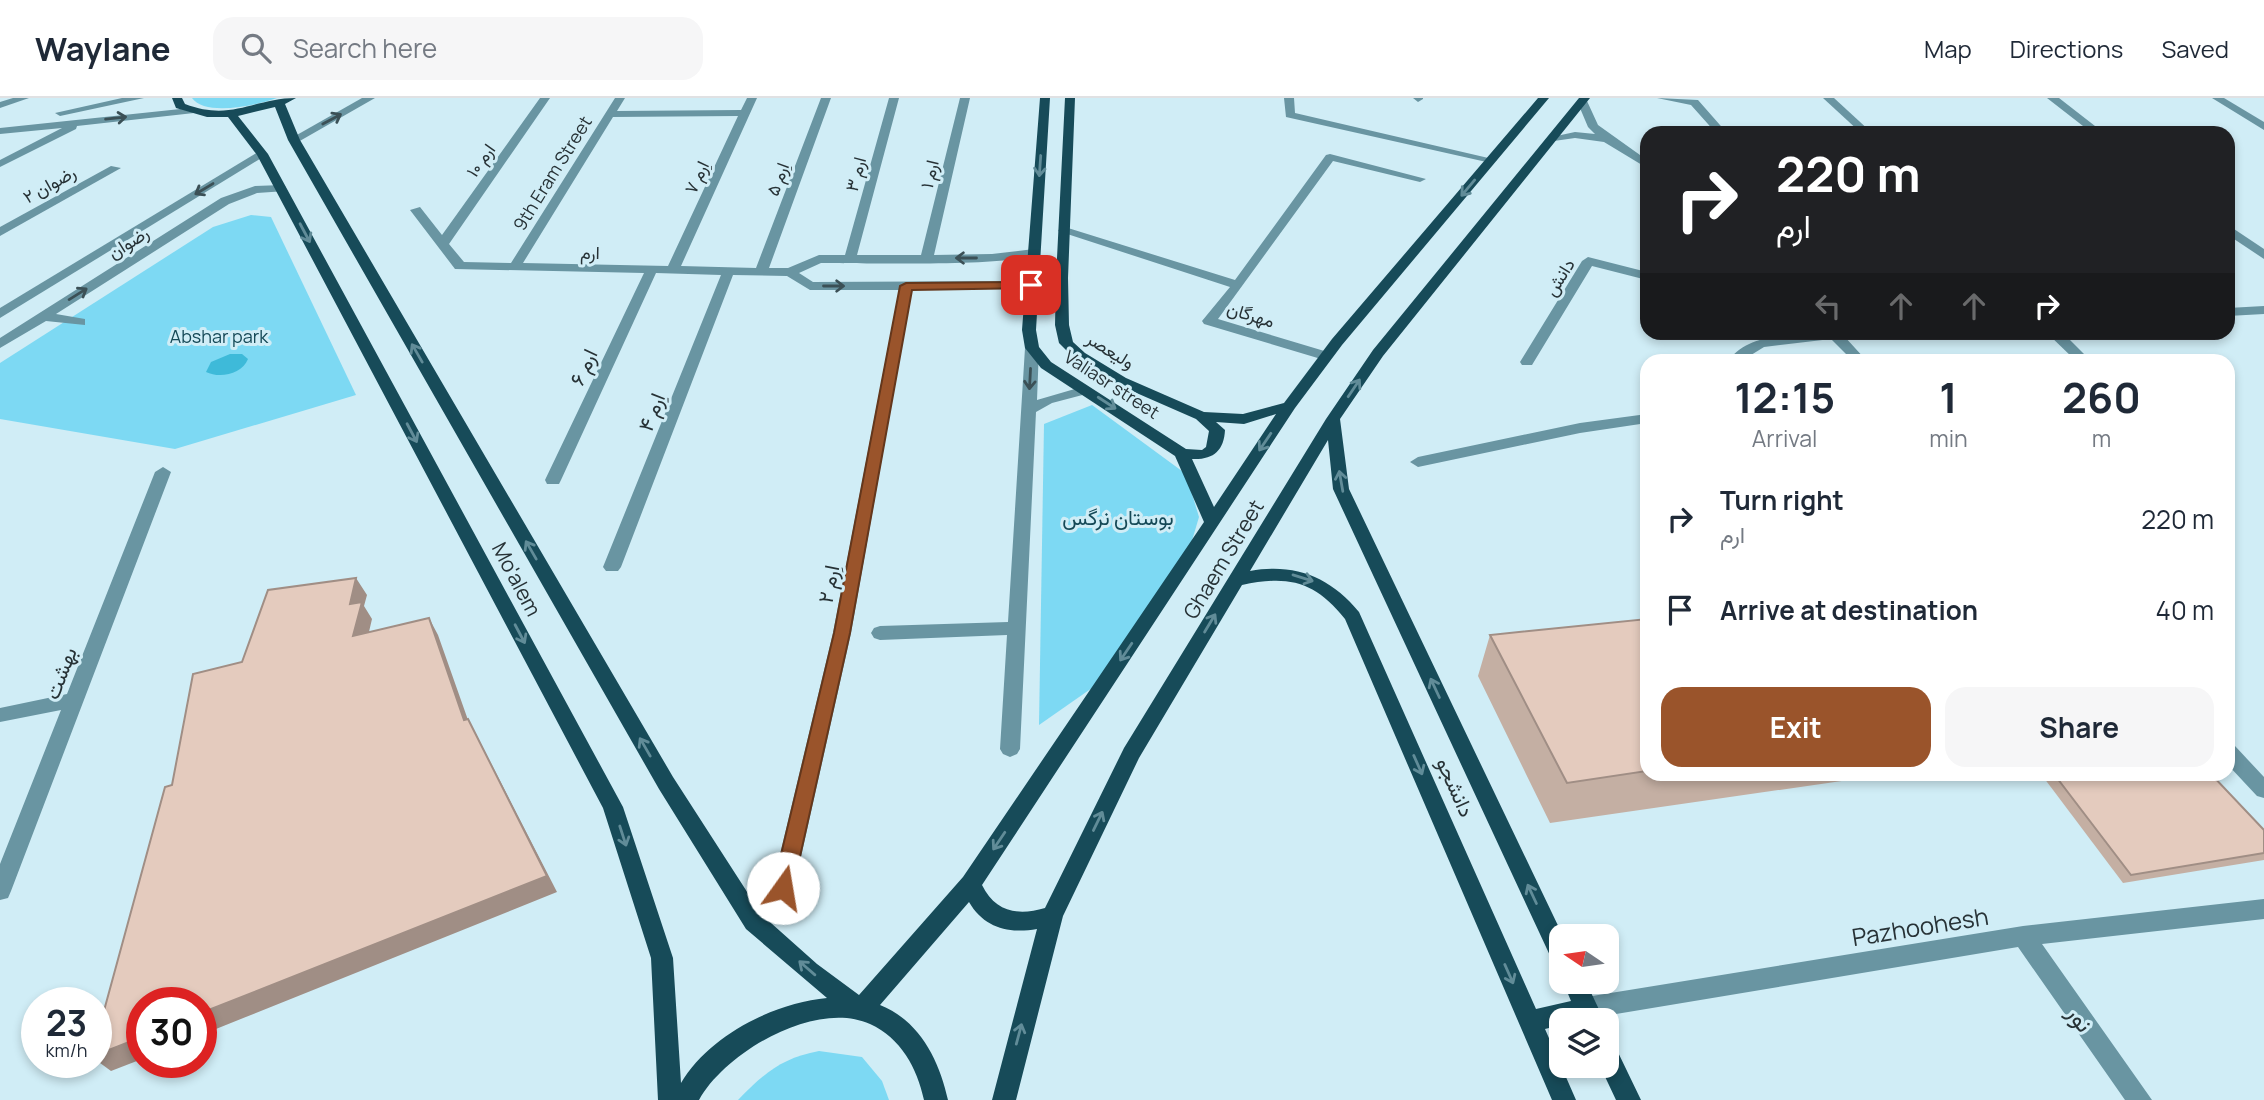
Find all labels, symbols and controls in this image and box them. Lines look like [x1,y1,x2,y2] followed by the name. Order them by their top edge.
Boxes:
[213,17,703,80] search box
[35,26,171,71] text: Waylane
[237,29,275,67] icon: search
[293,30,437,66] text: Search here
[1924,32,1972,65] text: Map
[2010,32,2123,65] text: Directions
[2161,32,2229,65] text: Saved
[105,111,127,124] one-way arrow
[321,111,342,125] one-way arrow
[507,111,597,235] street label: 9th Eram Street
[460,138,501,182] street label: ارم ۱۰
[1776,140,1920,207] text: 220 m
[839,154,872,194] street label: ارم ۳
[1033,154,1046,177] one-way arrow
[1661,154,1752,245] icon: right
[678,156,715,198] street label: اِرم ۷
[914,157,945,191] street label: ارم ۱
[760,159,795,199] street label: اِرم ۵
[18,160,80,208] street label: رضوان ۲
[1460,178,1476,196] one-way arrow
[194,182,214,196] one-way arrow
[1776,204,1811,248] text: ارم
[103,220,153,264] street label: رضوان
[298,222,312,243] one-way arrow
[580,240,600,265] street label: ارم
[955,251,978,265] one-way arrow
[1538,254,1580,300] street label: دانش
[1001,255,1061,315] pin
[1012,266,1050,304] icon: arrive
[822,279,845,293] one-way arrow
[68,286,88,300] one-way arrow
[1809,287,1847,325] icon: left
[1882,287,1920,325] icon: ahead
[1955,287,1993,325] icon: ahead
[2028,287,2066,325] icon: right
[1224,295,1278,333] street label: مهرگان
[170,324,269,348] park label: Abshar park
[1082,325,1140,374] street label: ولیعصر
[410,343,424,363] one-way arrow
[562,344,604,390] street label: ارم ۶
[1060,344,1164,424] street label: Valiasr street
[1023,367,1036,390] one-way arrow
[1734,368,1835,426] text: 12:15
[1939,368,1958,426] text: 1
[2062,368,2141,426] text: 260
[1348,378,1362,398] one-way arrow
[631,389,672,436] street label: اِرم ۴
[1096,397,1116,411] one-way arrow
[406,422,419,443] one-way arrow
[1752,422,1817,454] text: Arrival
[1929,422,1968,454] text: min
[2092,422,2111,454] text: m
[1258,432,1273,451] one-way arrow
[1334,470,1347,493] one-way arrow
[1720,482,1844,518] text: Turn right
[1176,494,1270,624] street label: Ghaem Street
[1661,500,1699,538] icon: right
[2141,501,2214,537] text: 220 m
[1062,503,1174,531] park label: بوستان نرگس
[1720,518,1745,550] text: ارم
[486,537,548,621] street label: Mo'alem
[524,540,538,560] one-way arrow
[811,563,846,606] street label: اِرم ۲
[1292,573,1314,586] one-way arrow
[1661,591,1699,629] icon: arrive
[1720,592,1978,628] text: Arrive at destination
[2156,592,2214,628] text: 40 m
[1204,614,1218,634] one-way arrow
[513,623,527,643] one-way arrow
[1118,641,1132,661] one-way arrow
[37,643,83,703] street label: بهشت
[1428,678,1441,699] one-way arrow
[1661,687,1931,767] button: Exit
[1945,687,2214,767] button: Share
[638,737,652,757] one-way arrow
[1431,753,1481,821] street label: دانشجو
[1412,754,1425,776] one-way arrow
[1092,811,1106,832] one-way arrow
[617,825,630,847] one-way arrow
[992,831,1007,850] one-way arrow
[746,851,820,925] position arrow
[1525,883,1538,905] one-way arrow
[1849,899,1991,953] street label: Pazhoohesh
[1549,924,1619,994] north arrow
[1549,924,1619,1078] map controls
[798,960,816,976] one-way arrow
[1504,963,1517,984] one-way arrow
[126,987,217,1078] speed limit sign: 30
[2060,997,2102,1038] street label: نور
[46,999,87,1047] text: 23
[1549,1008,1619,1078] button: layers
[1013,1023,1026,1045] one-way arrow
[46,1038,87,1062] text: km/h

